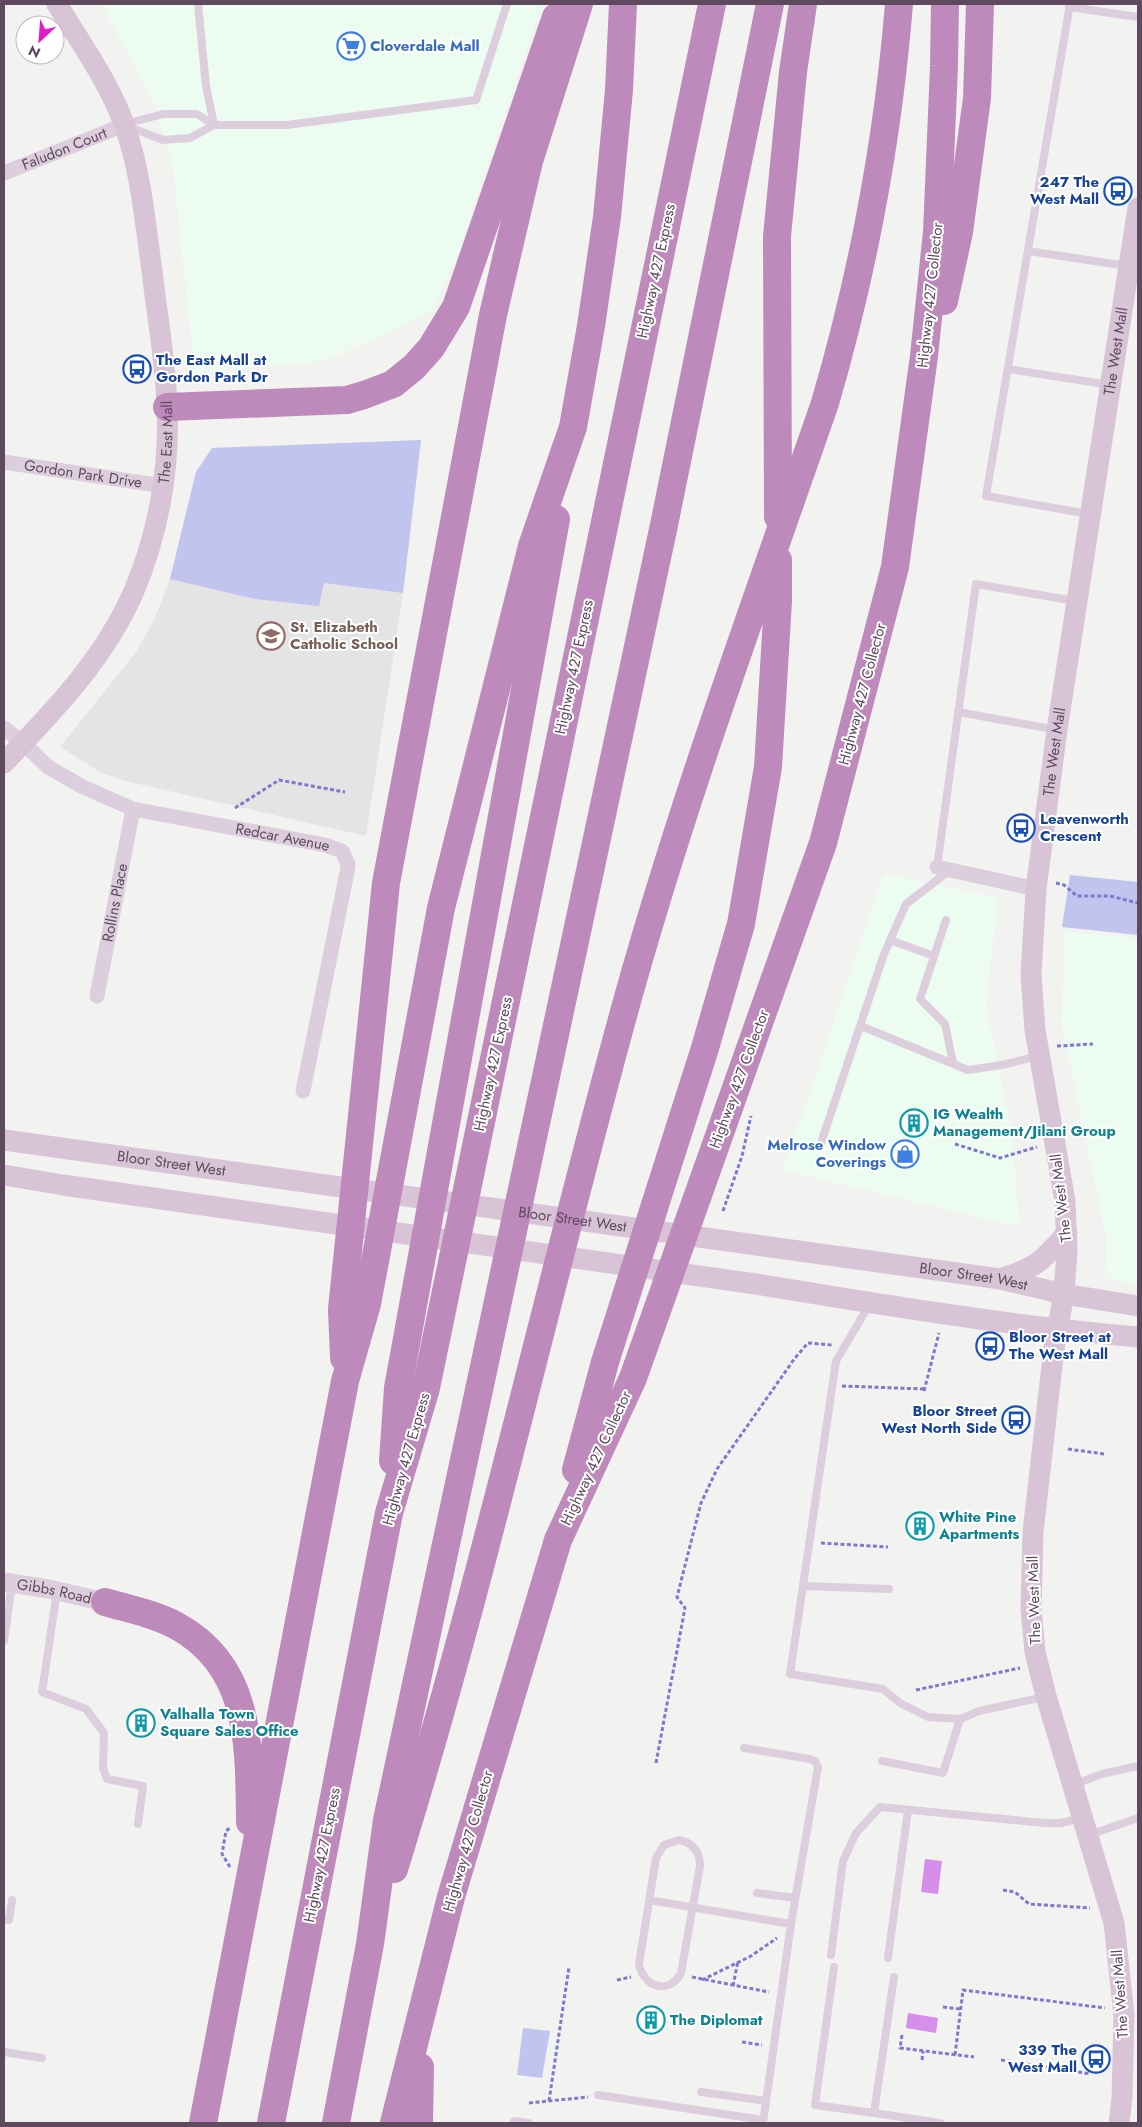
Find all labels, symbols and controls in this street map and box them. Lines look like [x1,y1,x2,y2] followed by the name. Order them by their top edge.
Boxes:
[15,15,65,65] north arrow
[336,31,366,61] supermarket icon: Cloverdale Mall
[370,35,480,57] place label: Cloverdale Mall
[25,40,44,63] text: N
[19,122,111,176] street label: Faludon Court
[1030,171,1099,210] place label: 247 The West Mall
[1103,176,1133,206] bus stop icon: 247 The West Mall
[631,202,681,340] street label: Highway 427 Express
[911,220,949,369] street label: Highway 427 Collector
[1098,306,1133,397] street label: The West Mall
[156,349,269,388] place label: The East Mall at Gordon Park Dr
[122,354,152,384] bus stop icon: The East Mall at Gordon Park Dr
[153,400,178,485] street label: The East Mall
[23,454,144,494] street label: Gordon Park Drive
[549,598,599,736] street label: Highway 427 Express
[290,616,398,655] place label: St. Elizabeth Catholic School
[832,620,892,767] street label: Highway 427 Collector
[256,621,286,651] school or university icon: St. Elizabeth Catholic School
[1037,706,1071,797] street label: The West Mall
[1040,808,1129,847] place label: Leavenworth Crescent
[1006,813,1036,843] bus stop icon: Leavenworth Crescent
[234,817,333,857] street label: Redcar Avenue
[97,861,133,944] street label: Rollins Place
[468,995,518,1133] street label: Highway 427 Express
[704,1006,775,1151] street label: Highway 427 Collector
[933,1103,1116,1142] place label: IG Wealth Management/Jilani Group
[899,1108,929,1138] building icon: IG Wealth Management/Jilani Group
[767,1134,887,1173] place label: Melrose Window Coverings
[890,1139,920,1169] shop icon: Melrose Window Coverings
[116,1145,227,1182] street label: Bloor Street West
[1045,1153,1077,1243] street label: The West Mall
[517,1201,629,1238] street label: Bloor Street West
[918,1257,1030,1296] street label: Bloor Street West
[1009,1326,1111,1365] place label: Bloor Street at The West Mall
[975,1331,1005,1361] bus stop icon: Bloor Street at The West Mall
[555,1386,637,1529] street label: Highway 427 Collector
[377,1390,435,1528] street label: Highway 427 Express
[881,1400,997,1439] place label: Bloor Street West North Side
[1001,1405,1031,1435] bus stop icon: Bloor Street West North Side
[938,1506,1020,1545] place label: White Pine Apartments
[905,1511,935,1541] building icon: White Pine Apartments
[1021,1555,1047,1645] street label: The West Mall
[15,1573,94,1610] street label: Gibbs Road
[159,1703,299,1742] place label: Valhalla Town Square Sales Office
[126,1708,156,1738] building icon: Valhalla Town Square Sales Office
[437,1767,499,1914] street label: Highway 427 Collector
[298,1786,346,1924] street label: Highway 427 Express
[1106,1949,1134,2039] street label: The West Mall
[636,2005,666,2035] building icon: The Diplomat
[670,2009,763,2031] place label: The Diplomat
[1008,2039,1077,2078] place label: 339 The West Mall
[1081,2044,1111,2074] bus stop icon: 339 The West Mall

